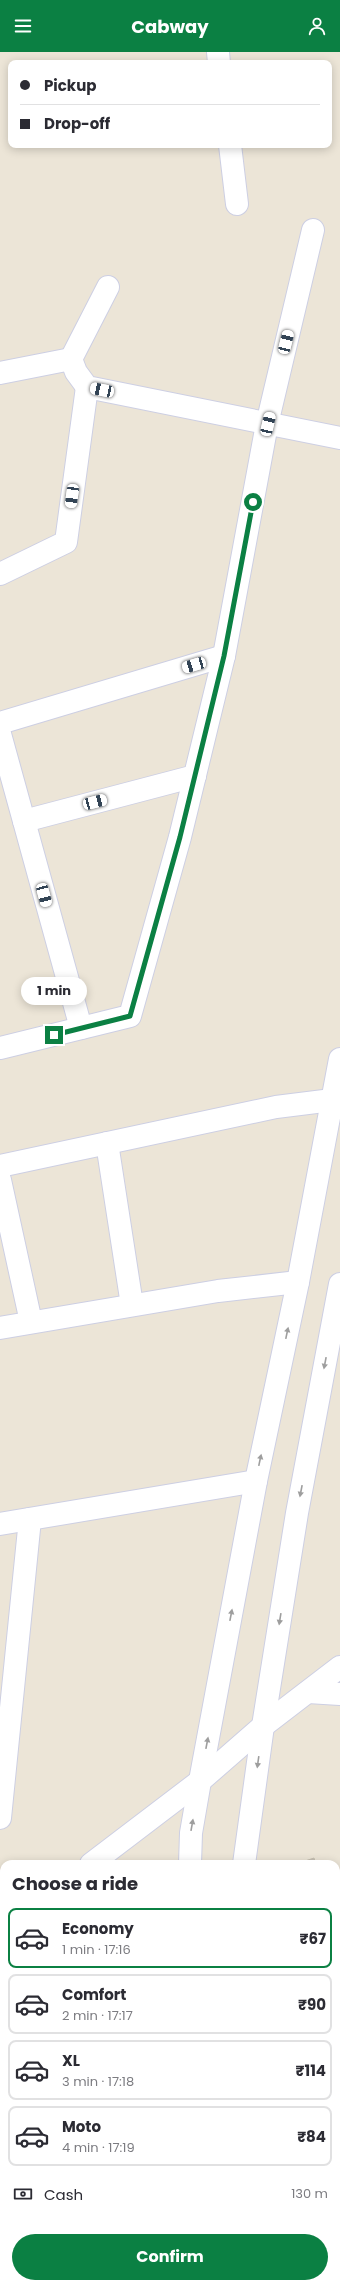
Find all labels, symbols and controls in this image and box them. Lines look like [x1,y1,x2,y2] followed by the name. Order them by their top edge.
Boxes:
[131,14,209,39] text: Cabway
[12,15,34,37] icon: menu
[306,15,328,37] icon: person
[44,75,96,96] text: Pickup
[44,113,110,134] text: Drop-off
[277,329,295,355] car
[89,382,115,398] car
[259,411,277,437] car
[64,483,80,509] car
[244,493,262,511] route start
[181,656,207,674] car
[82,793,108,811] car
[35,882,53,908] car
[21,977,87,1005] callout: 1 min
[37,981,71,1000] text: 1 min
[45,1026,63,1044] route end
[284,1326,290,1339] one-way arrow
[322,1357,328,1369] one-way arrow
[258,1454,264,1466] one-way arrow
[297,1485,303,1497] one-way arrow
[228,1609,234,1621] one-way arrow
[277,1613,283,1625] one-way arrow
[204,1737,210,1749] one-way arrow
[255,1756,261,1768] one-way arrow
[189,1819,195,1831] one-way arrow
[12,1871,138,1896] text: Choose a ride
[62,1918,134,1939] text: Economy
[14,1920,50,1956] icon: car
[299,1928,326,1949] text: ₹67
[62,1940,131,1959] text: 1 min · 17:16
[62,1984,126,2005] text: Comfort
[14,1986,50,2022] icon: car
[298,1994,326,2015] text: ₹90
[62,2006,133,2025] text: 2 min · 17:17
[62,2050,80,2071] text: XL
[14,2052,50,2088] icon: car
[296,2060,326,2081] text: ₹114
[62,2072,134,2091] text: 3 min · 17:18
[62,2116,101,2137] text: Moto
[14,2118,50,2154] icon: car
[297,2126,326,2147] text: ₹84
[62,2138,135,2157] text: 4 min · 17:19
[12,2183,34,2205] icon: cash
[44,2184,83,2205] text: Cash
[291,2184,328,2203] text: 130 m
[12,2234,328,2280] button: Confirm

